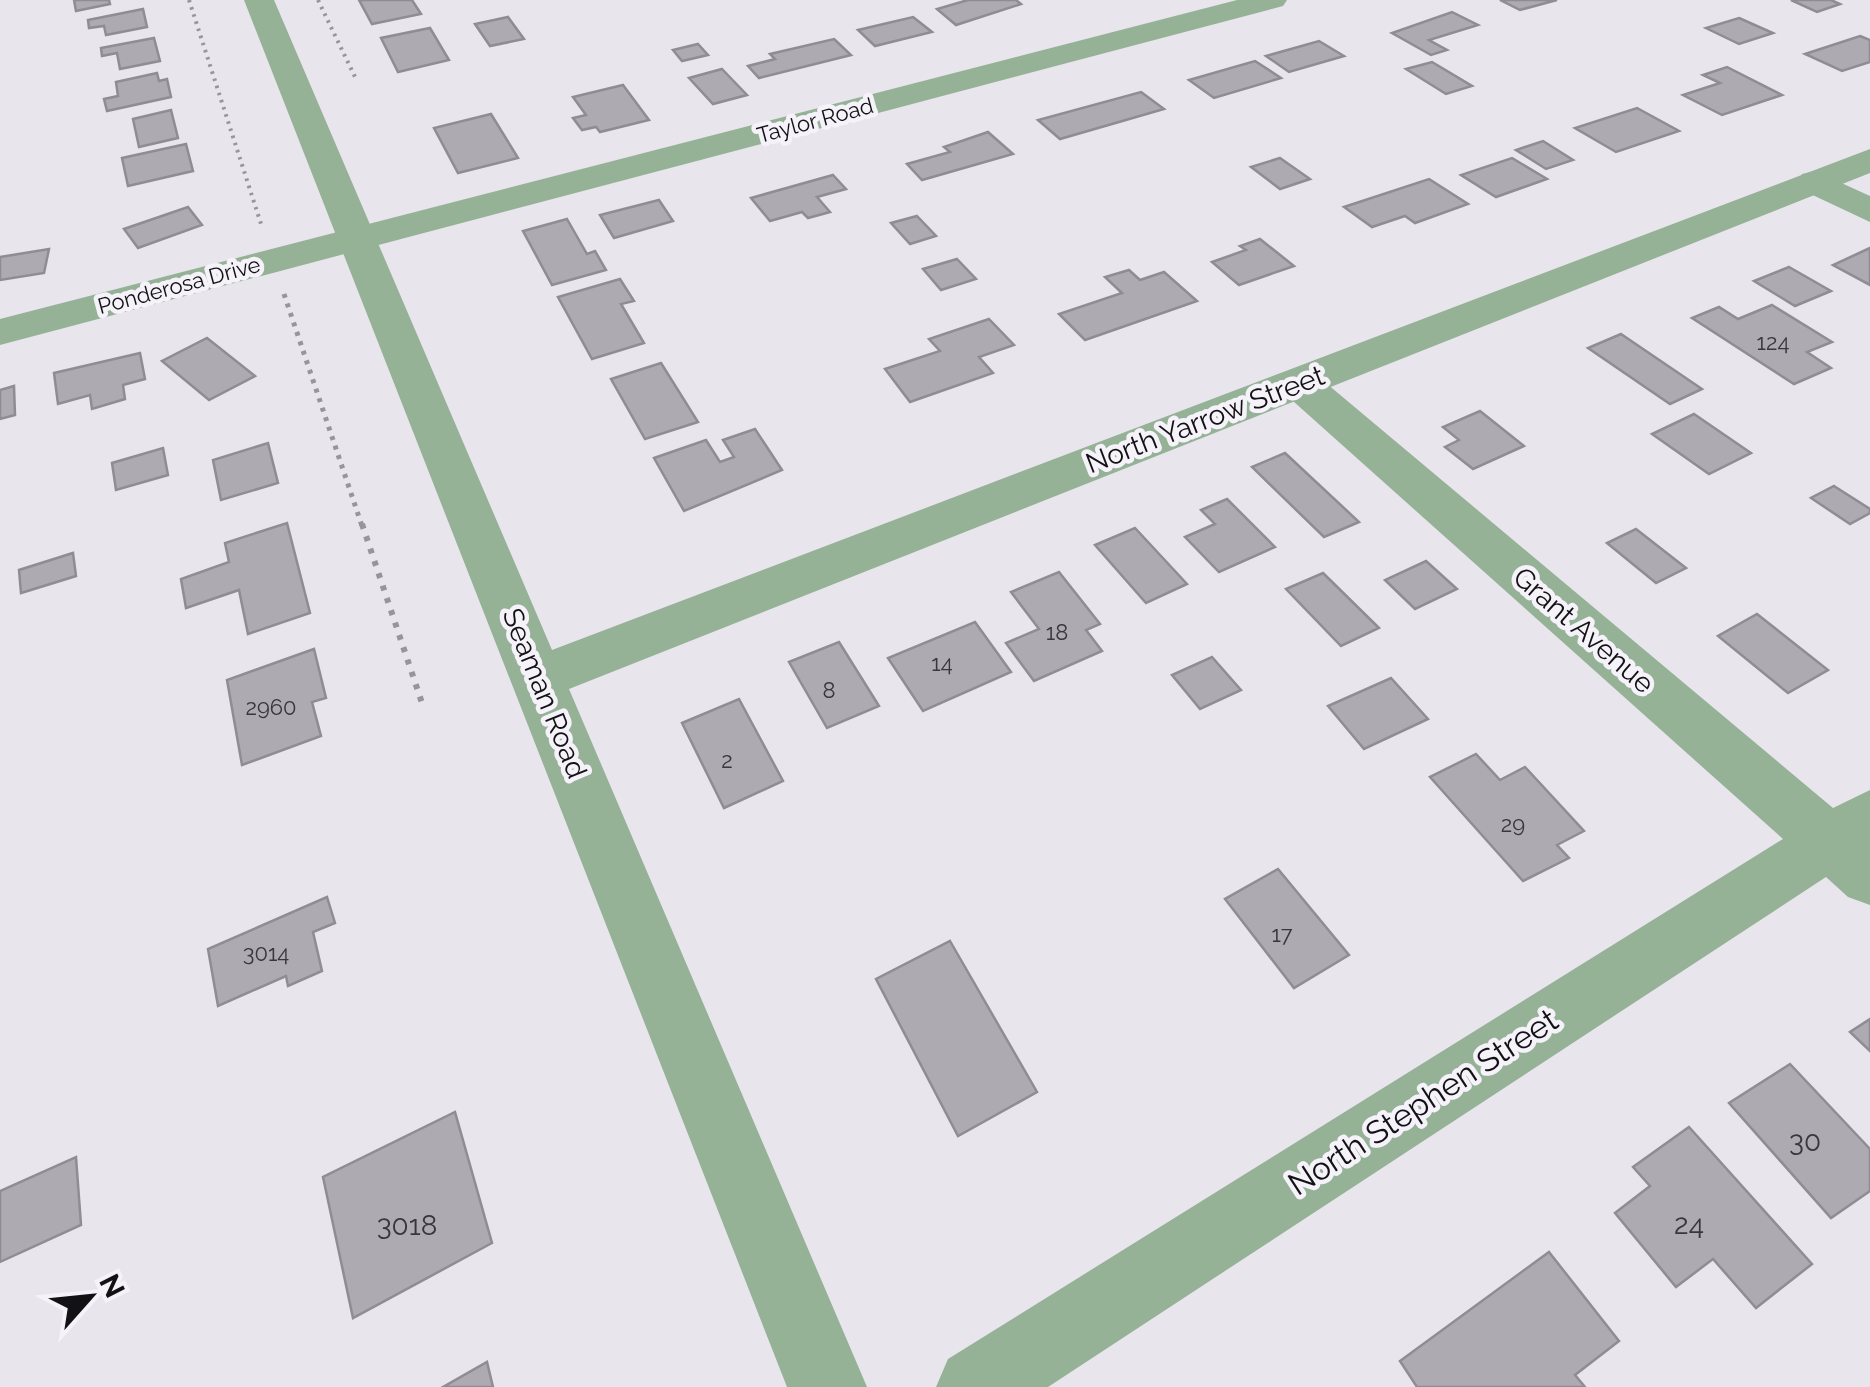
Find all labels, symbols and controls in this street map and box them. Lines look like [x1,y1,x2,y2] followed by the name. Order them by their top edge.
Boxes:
[754,92,876,148] street label: Taylor Road
[95,251,263,319] street label: Ponderosa Drive
[1757,329,1789,355] house number: 124
[1081,359,1330,480] street label: North Yarrow Street
[1507,560,1661,700] street label: Grant Avenue
[495,603,594,783] street label: Seaman Road
[1046,619,1068,645] house number: 18
[931,650,953,676] house number: 14
[822,677,836,703] house number: 8
[245,694,297,720] house number: 2960
[721,747,733,773] house number: 2
[1501,811,1525,837] house number: 29
[1271,921,1293,947] house number: 17
[243,940,289,966] house number: 3014
[1281,1001,1564,1202] street label: North Stephen Street
[1789,1125,1821,1158] house number: 30
[1674,1208,1704,1241] house number: 24
[377,1209,437,1242] house number: 3018
[40,1247,140,1347] north arrow
[92,1269,131,1303] text: N

